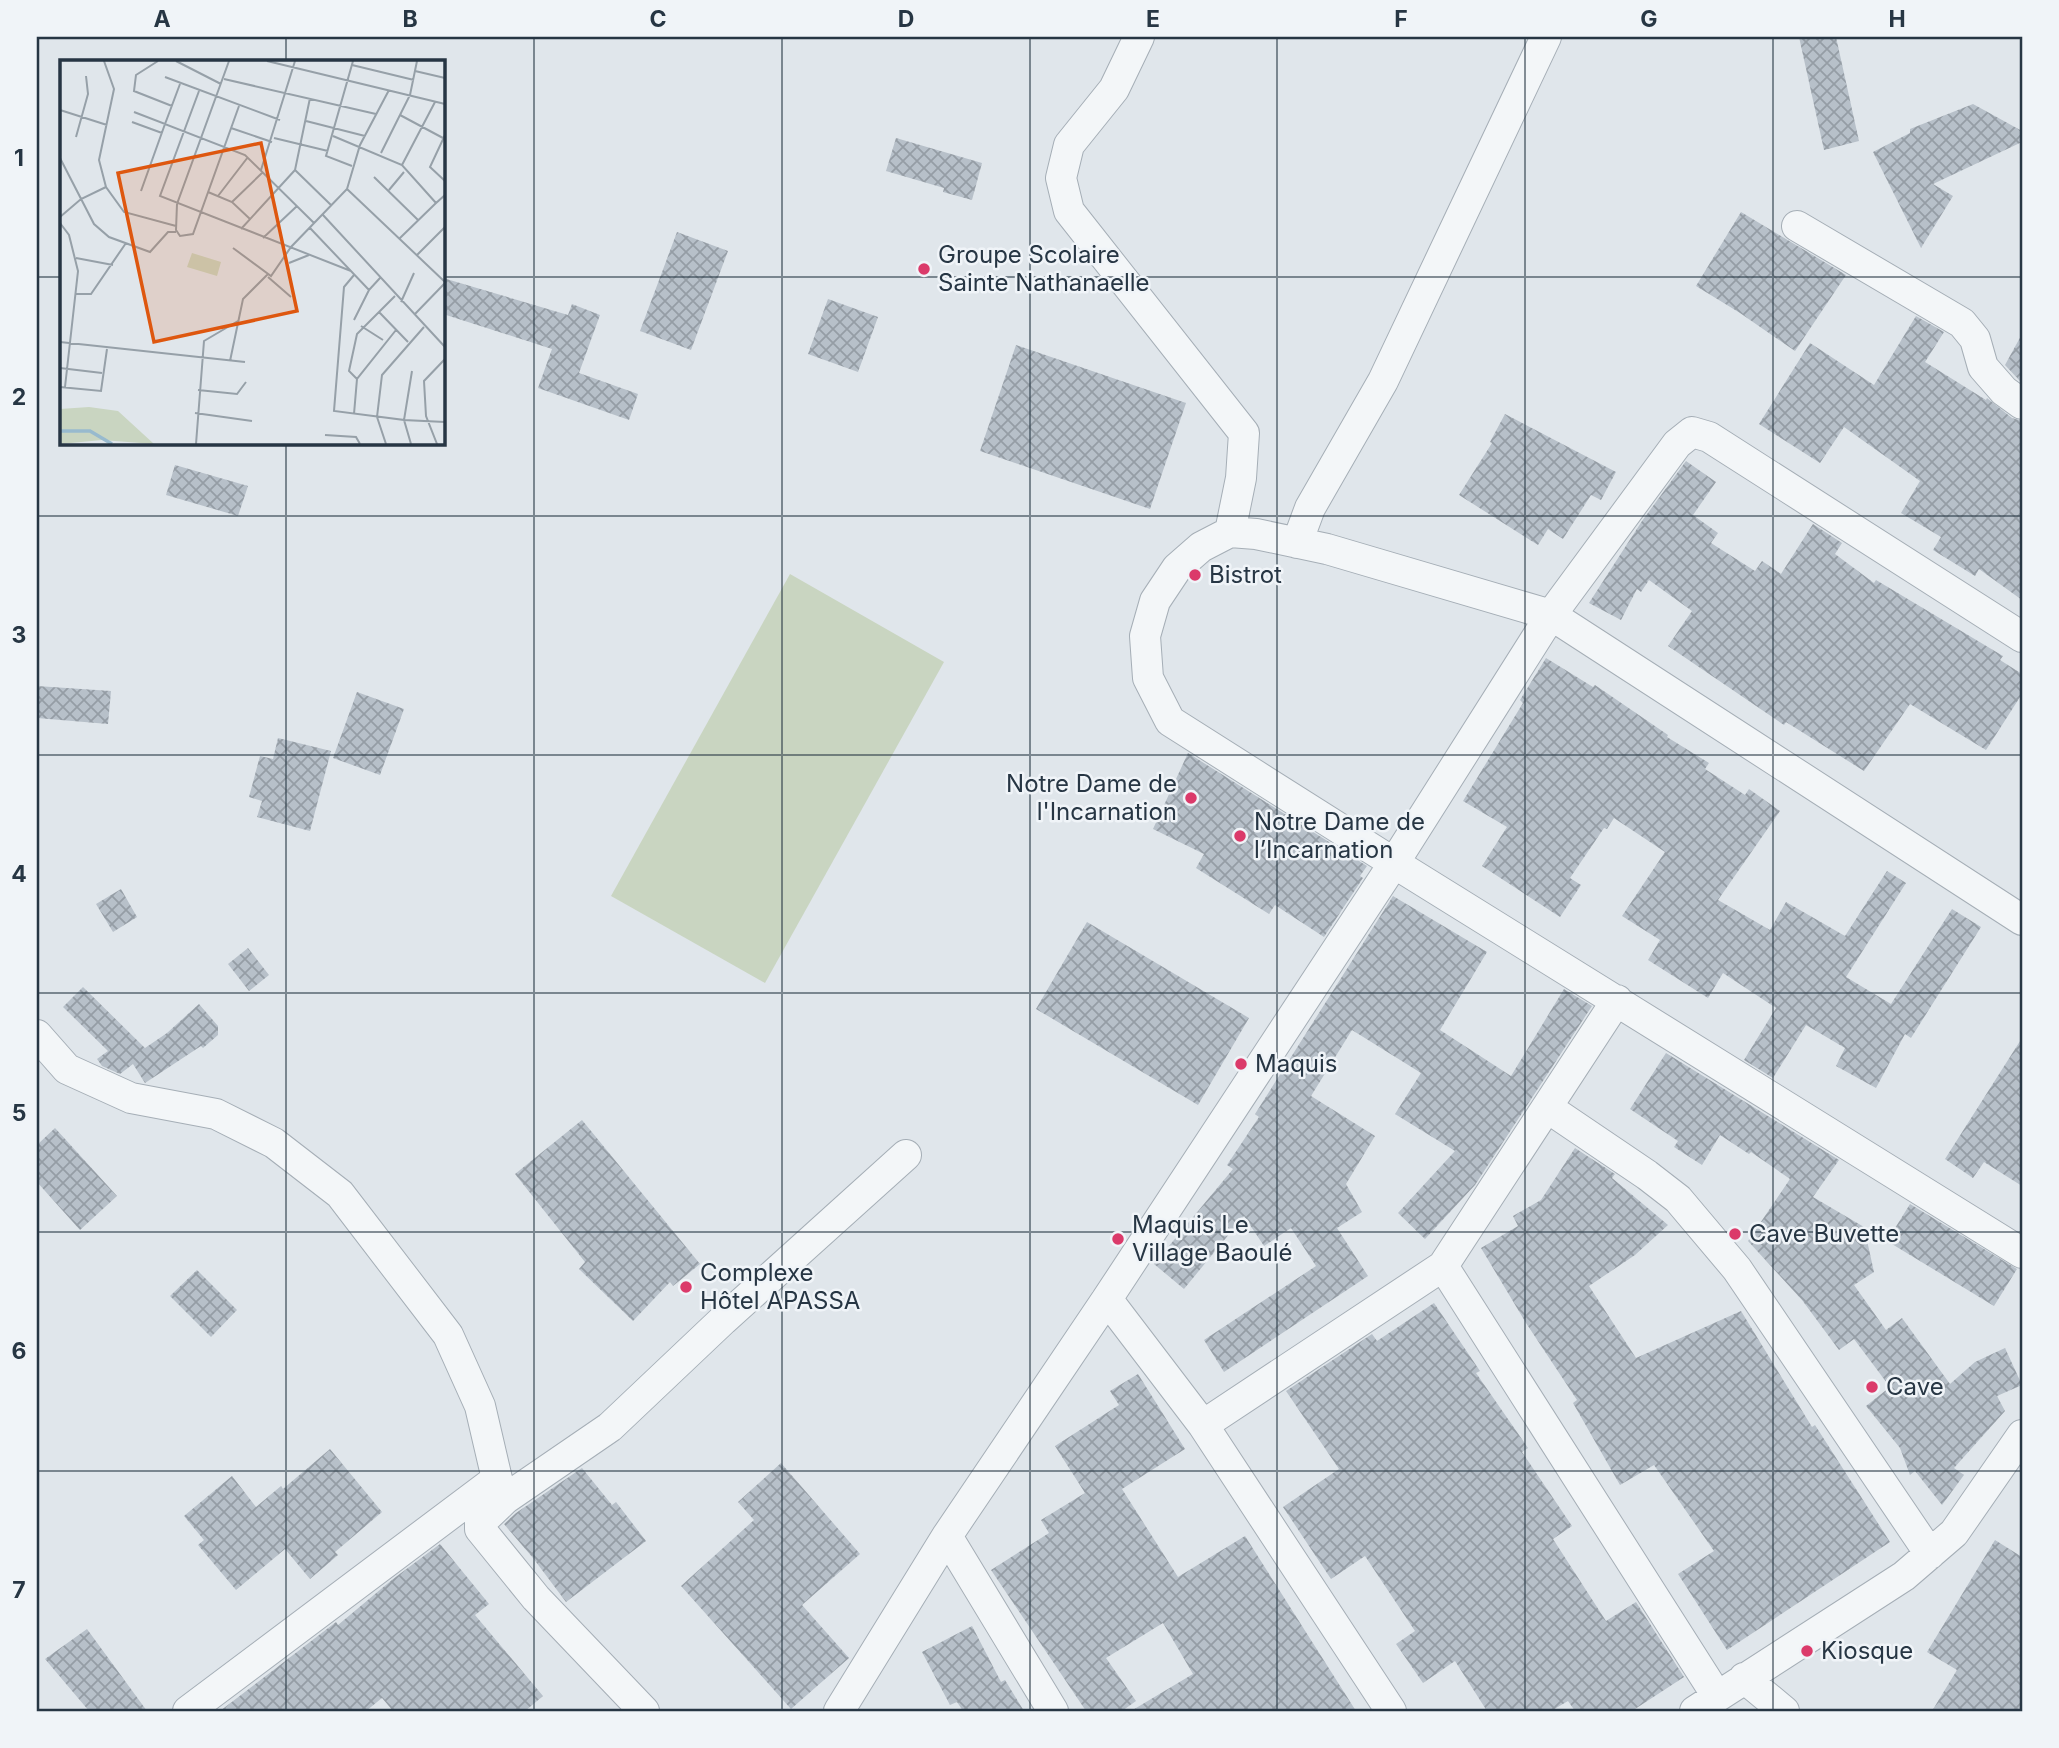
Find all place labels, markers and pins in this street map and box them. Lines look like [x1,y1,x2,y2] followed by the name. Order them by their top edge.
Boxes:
[938,240,1150,297] place label: Groupe Scolaire Sainte Nathanaelle
[916,261,932,277] marker: Groupe Scolaire Sainte Nathanaelle
[1209,560,1282,589] place label: Bistrot
[1187,567,1203,583] marker: Bistrot
[1006,769,1177,826] place label: Notre Dame de l'Incarnation
[1183,790,1199,806] marker: Notre Dame de l'Incarnation
[1254,807,1425,864] place label: Notre Dame de l’Incarnation
[1232,828,1248,844] marker: Notre Dame de l’Incarnation
[1255,1049,1338,1078] place label: Maquis
[1233,1056,1249,1072] marker: Maquis
[1132,1210,1293,1267] place label: Maquis Le Village Baoulé
[1749,1219,1899,1248] place label: Cave Buvette
[1727,1226,1743,1242] marker: Cave Buvette
[1110,1231,1126,1247] marker: Maquis Le Village Baoulé
[700,1258,860,1315] place label: Complexe Hôtel APASSA
[678,1279,694,1295] marker: Complexe Hôtel APASSA
[1886,1372,1944,1401] place label: Cave
[1864,1379,1880,1395] marker: Cave
[1821,1636,1913,1665] place label: Kiosque
[1799,1643,1815,1659] marker: Kiosque

